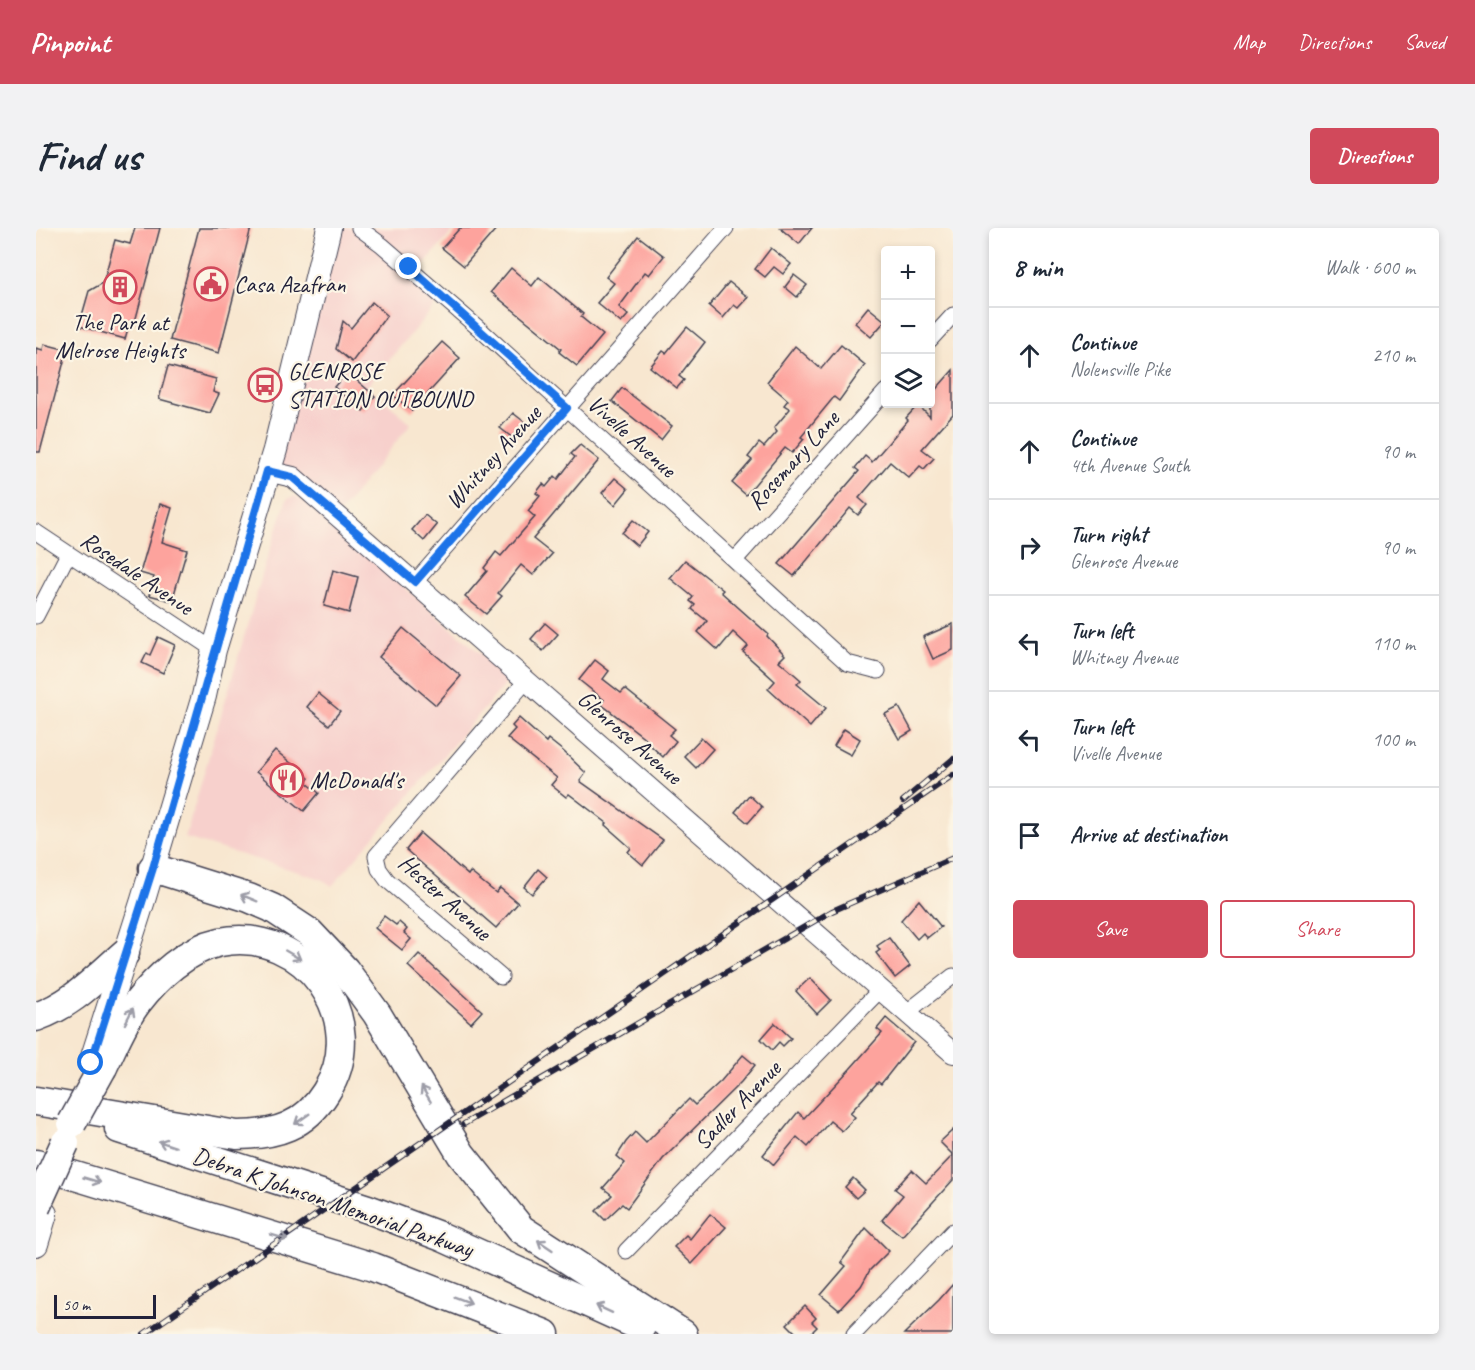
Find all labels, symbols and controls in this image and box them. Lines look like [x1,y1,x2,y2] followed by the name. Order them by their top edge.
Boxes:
[30,25,110,60] text: Pinpoint
[1233,29,1265,55] text: Map
[1298,29,1371,55] text: Directions
[1404,29,1445,55] text: Saved
[1310,128,1439,184] button: Directions
[36,130,141,183] text: Find us
[881,246,935,408] map controls
[881,246,935,300] button: +
[1013,251,1063,284] text: 8 min
[395,253,421,279] route end
[1325,255,1415,280] text: Walk · 600 m
[193,266,229,302] public building icon: Casa Azafran
[102,269,138,305] building icon: The Park at Melrose Heights
[234,269,346,299] place label: Casa Azafran
[881,300,935,354] button: −
[55,307,188,365] place label: The Park at Melrose Heights
[1070,329,1136,357] text: Continue
[1013,339,1046,372] icon: ahead
[1372,343,1415,368] text: 210 m
[881,354,935,408] button: layers
[288,356,475,414] place label: GLENROSE STATION OUTBOUND
[1070,357,1170,382] text: Nolensville Pike
[247,367,283,403] bus stop icon: GLENROSE STATION OUTBOUND
[581,388,684,485] street label: Vivelle Avenue
[439,397,549,515] street label: Whitney Avenue
[741,402,847,516] street label: Rosemary Lane
[1070,425,1136,453] text: Continue
[1013,435,1046,468] icon: ahead
[1381,439,1415,464] text: 90 m
[1070,453,1190,478] text: 4th Avenue South
[1070,521,1147,549] text: Turn right
[75,524,201,623] street label: Rosedale Avenue
[1013,531,1046,564] icon: right
[1381,535,1415,560] text: 90 m
[1070,549,1177,574] text: Glenrose Avenue
[1070,617,1134,645] text: Turn left
[1013,627,1046,660] icon: left
[1372,631,1415,656] text: 110 m
[1070,645,1178,670] text: Whitney Avenue
[572,683,690,792] street label: Glenrose Avenue
[1070,713,1134,741] text: Turn left
[1013,723,1046,756] icon: left
[1372,727,1415,752] text: 100 m
[1070,741,1161,766] text: Vivelle Avenue
[269,762,305,798] restaurant icon: McDonald's
[310,765,406,795] place label: McDonald's
[1013,819,1046,852] icon: arrive
[1070,821,1227,849] text: Arrive at destination
[392,847,499,948] street label: Hester Avenue
[241,892,259,903] one-way arrow
[1013,900,1208,958] button: Save
[1220,900,1415,958] button: Share
[284,950,301,962] one-way arrow
[124,1007,136,1025] one-way arrow
[77,1049,103,1075] route start
[687,1052,788,1156] street label: Sadler Avenue
[420,1086,432,1103] one-way arrow
[294,1113,310,1125] one-way arrow
[158,1138,177,1149] one-way arrow
[189,1140,479,1265] street label: Debra K Johnson Memorial Parkway
[82,1175,101,1186] one-way arrow
[269,1232,288,1243] one-way arrow
[538,1239,554,1251] one-way arrow
[54,1292,156,1320] scale bar
[63,1295,90,1315] text: 50 m
[453,1296,472,1307] one-way arrow
[595,1303,613,1315] one-way arrow

